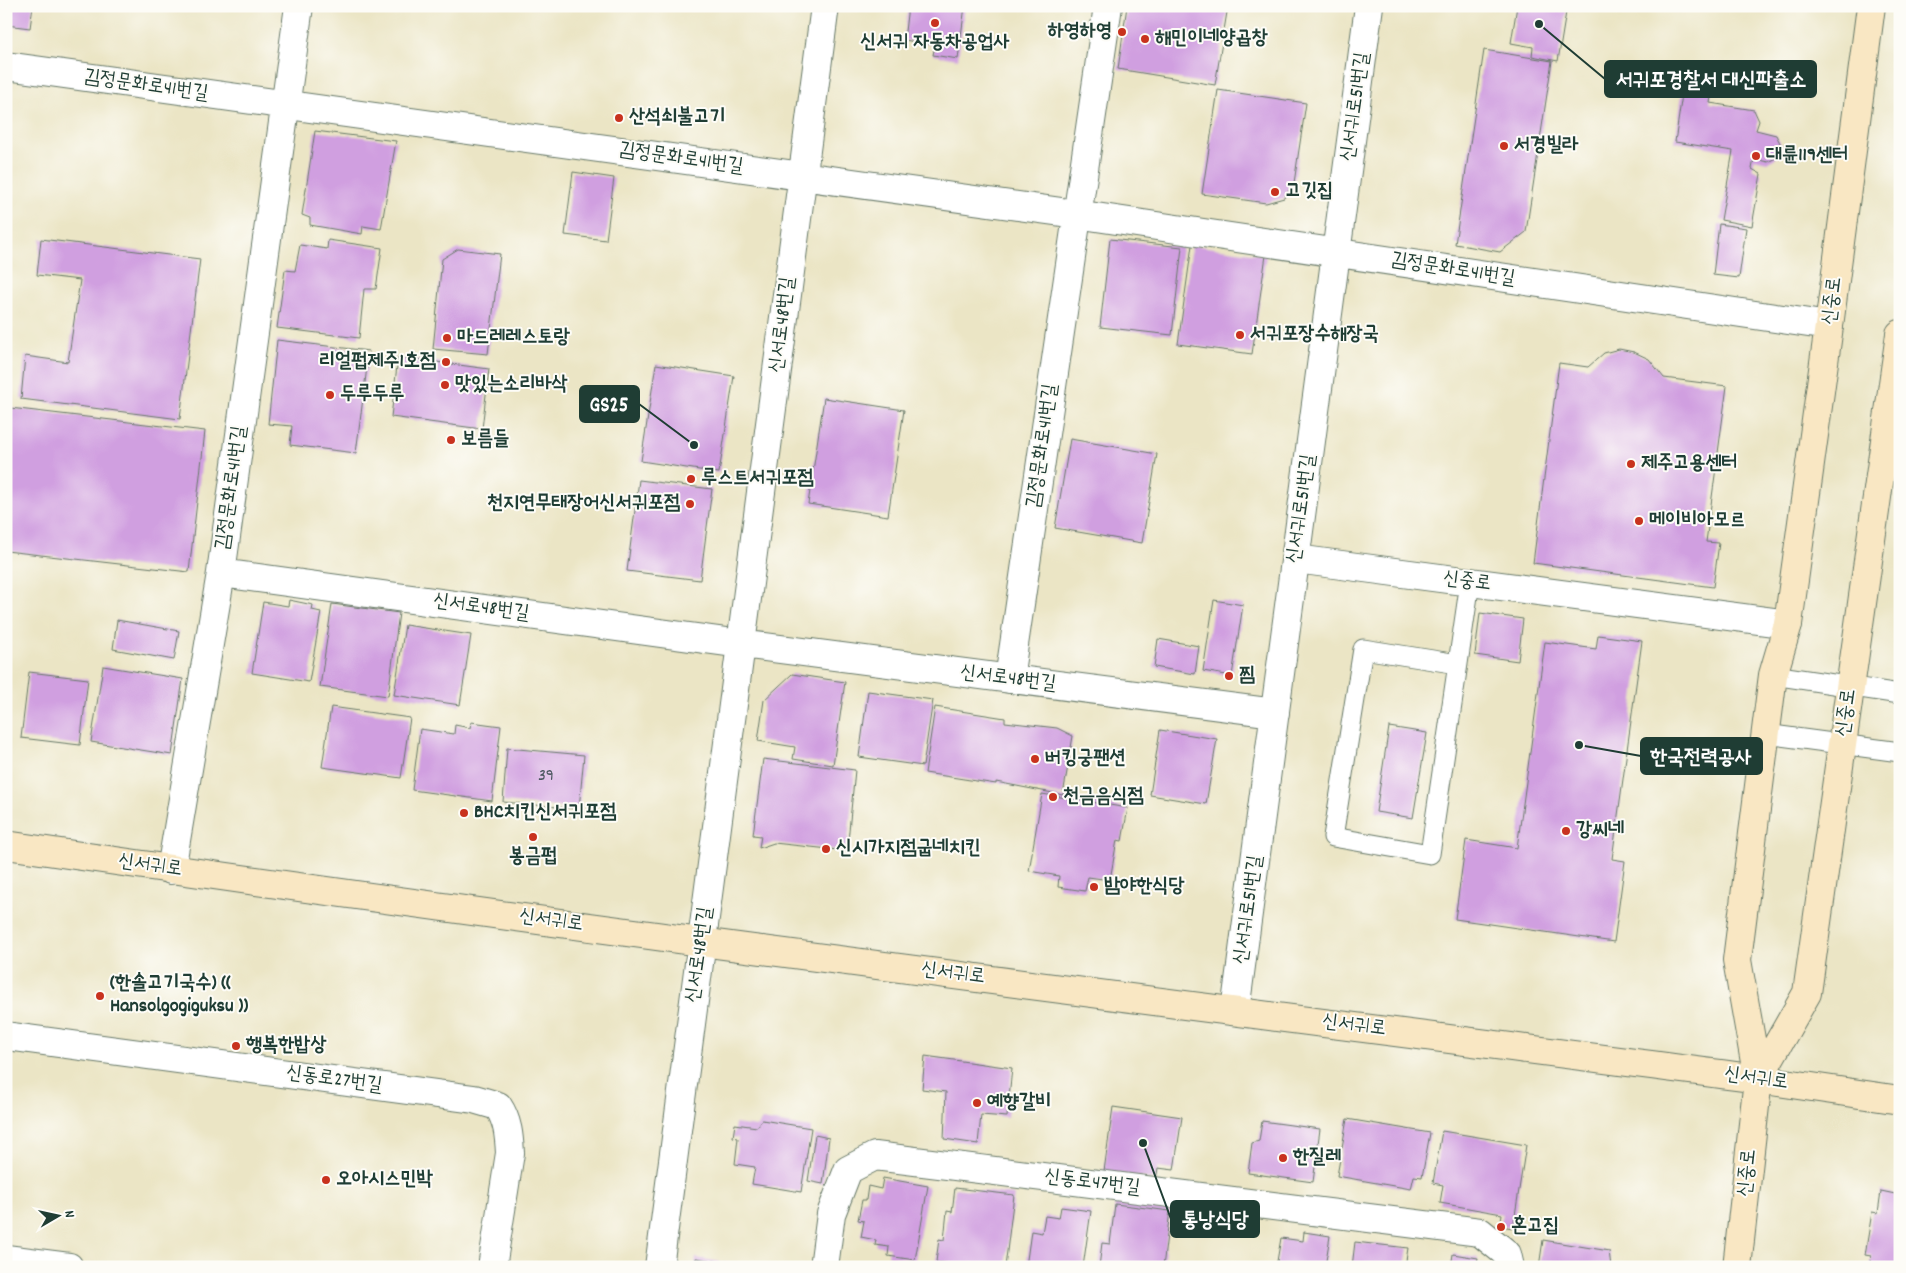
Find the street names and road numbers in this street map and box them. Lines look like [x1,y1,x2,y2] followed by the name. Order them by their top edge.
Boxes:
[1334,50,1378,164] street label: 신서귀로51번길
[82,63,210,109] street label: 김정문화로41번길
[617,136,745,182] street label: 김정문화로41번길
[1389,246,1517,294] street label: 김정문화로41번길
[763,275,803,375] street label: 신서로48번길
[1816,275,1850,327] street label: 신중로
[1020,382,1066,510] street label: 김정문화로41번길
[209,424,255,552] street label: 김정문화로41번길
[1280,452,1324,566] street label: 신서귀로51번길
[1441,565,1493,599] street label: 신중로
[431,587,531,629] street label: 신서로48번길
[958,659,1058,699] street label: 신서로48번길
[1830,687,1864,739] street label: 신중로
[116,848,184,884] street label: 신서귀로
[1227,853,1271,967] street label: 신서귀로51번길
[517,903,585,939] street label: 신서귀로
[679,905,721,1005] street label: 신서로48번길
[919,956,987,992] street label: 신서귀로
[1320,1008,1388,1044] street label: 신서귀로
[284,1059,384,1101] street label: 신동로27번길
[1722,1061,1790,1097] street label: 신서귀로
[1732,1148,1764,1198] street label: 신중로
[1042,1163,1142,1203] street label: 신동로47번길

